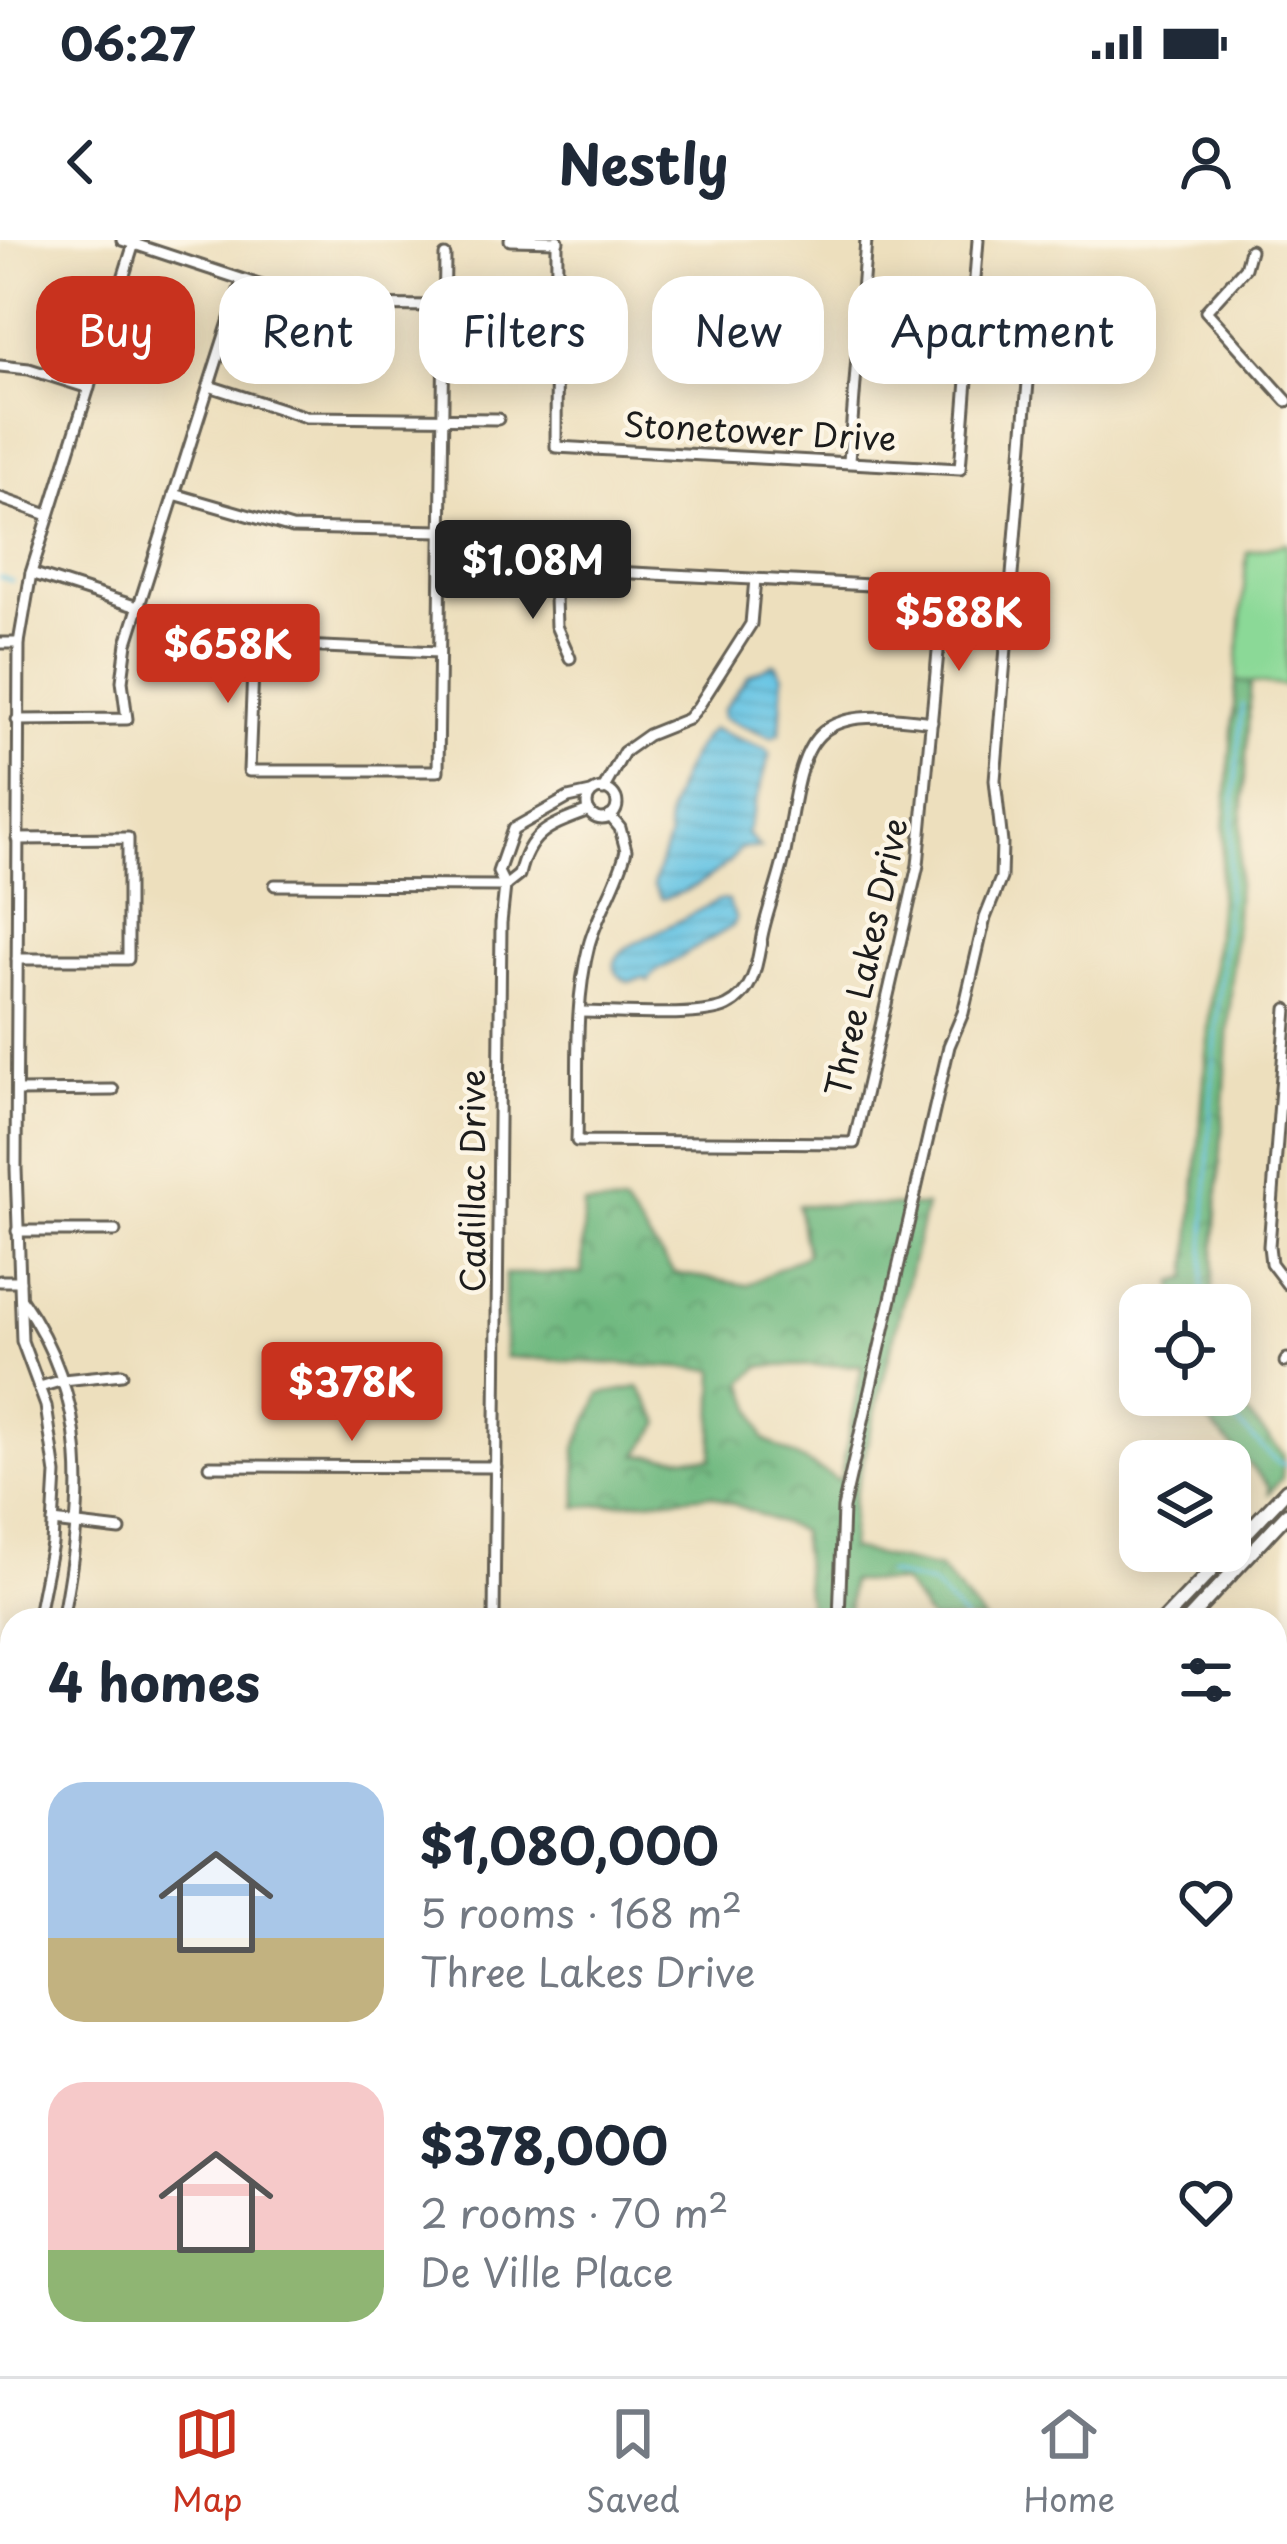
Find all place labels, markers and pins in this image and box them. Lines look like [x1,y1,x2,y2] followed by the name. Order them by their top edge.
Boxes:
[435,520,631,622] pin: $1.08M
[875,572,1043,674] pin: $588K
[144,604,312,706] pin: $658K
[268,1342,436,1444] pin: $378K

